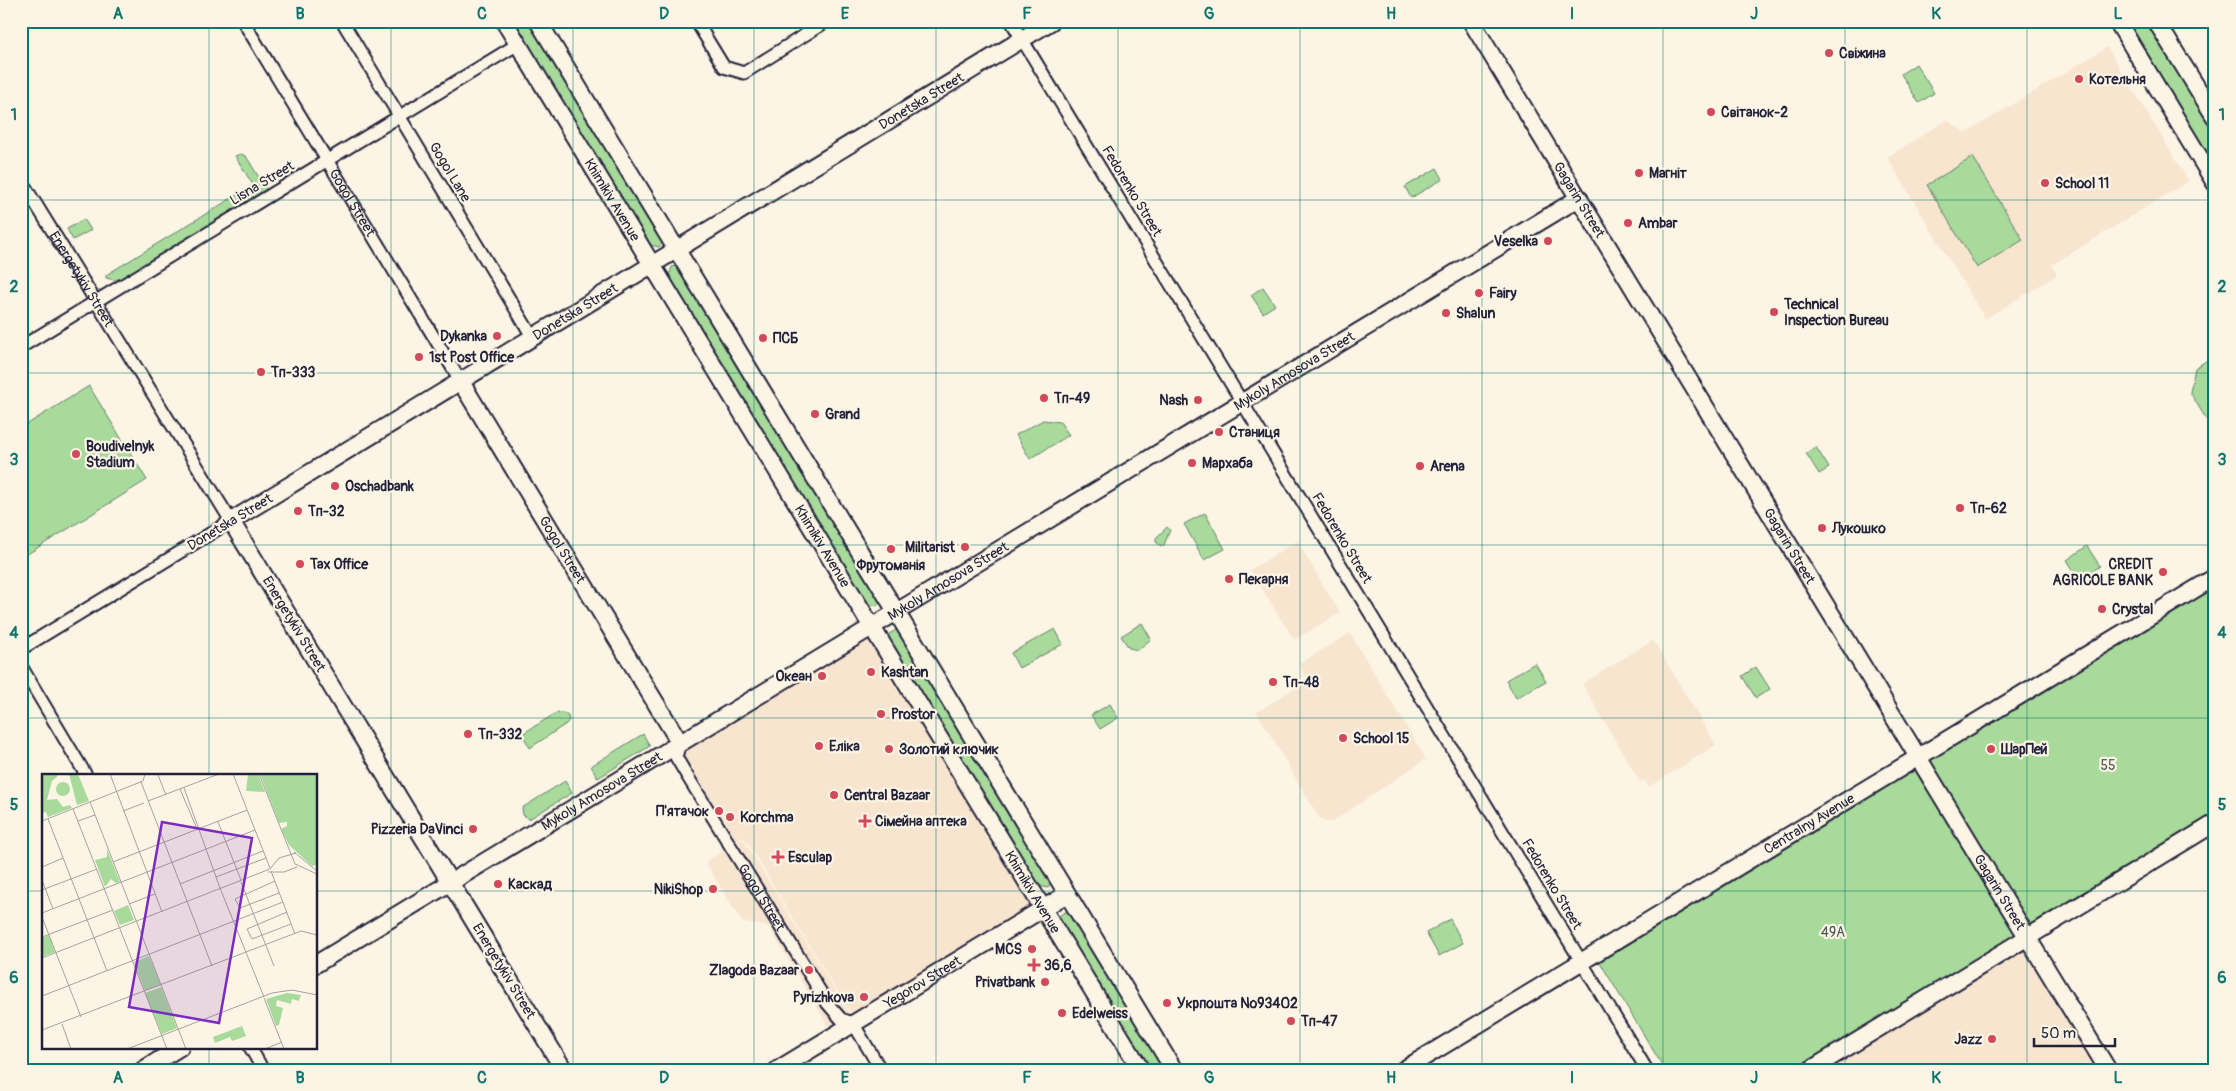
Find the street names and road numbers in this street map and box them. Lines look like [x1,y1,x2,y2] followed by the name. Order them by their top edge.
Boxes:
[875,68,967,133] street label: Donetska Street
[426,139,474,205] street label: Gogol Lane
[1098,143,1166,240] street label: Fedorenko Street
[581,155,644,244] street label: Khimikiv Avenue
[227,157,298,209] street label: Lisna Street
[1550,159,1609,241] street label: Gagarin Street
[326,166,380,240] street label: Gogol Street
[46,228,118,330] street label: Energetykiv Street
[530,279,621,344] street label: Donetska Street
[1231,327,1358,414] street label: Mykoly Amosova Street
[184,490,276,554] street label: Donetska Street
[1308,490,1376,587] street label: Fedorenko Street
[791,501,854,590] street label: Khimikiv Avenue
[1760,505,1819,587] street label: Gagarin Street
[536,513,590,587] street label: Gogol Street
[884,537,1012,624] street label: Mykoly Amosova Street
[259,573,329,675] street label: Energetykiv Street
[538,747,665,834] street label: Mykoly Amosova Street
[1760,789,1858,858] street label: Centralny Avenue
[1518,836,1586,933] street label: Fedorenko Street
[1001,848,1064,936] street label: Khimikiv Avenue
[1970,851,2030,933] street label: Gagarin Street
[735,860,789,934] street label: Gogol Street
[469,920,539,1022] street label: Energetykiv Street
[880,952,965,1012] street label: Yegorov Street

